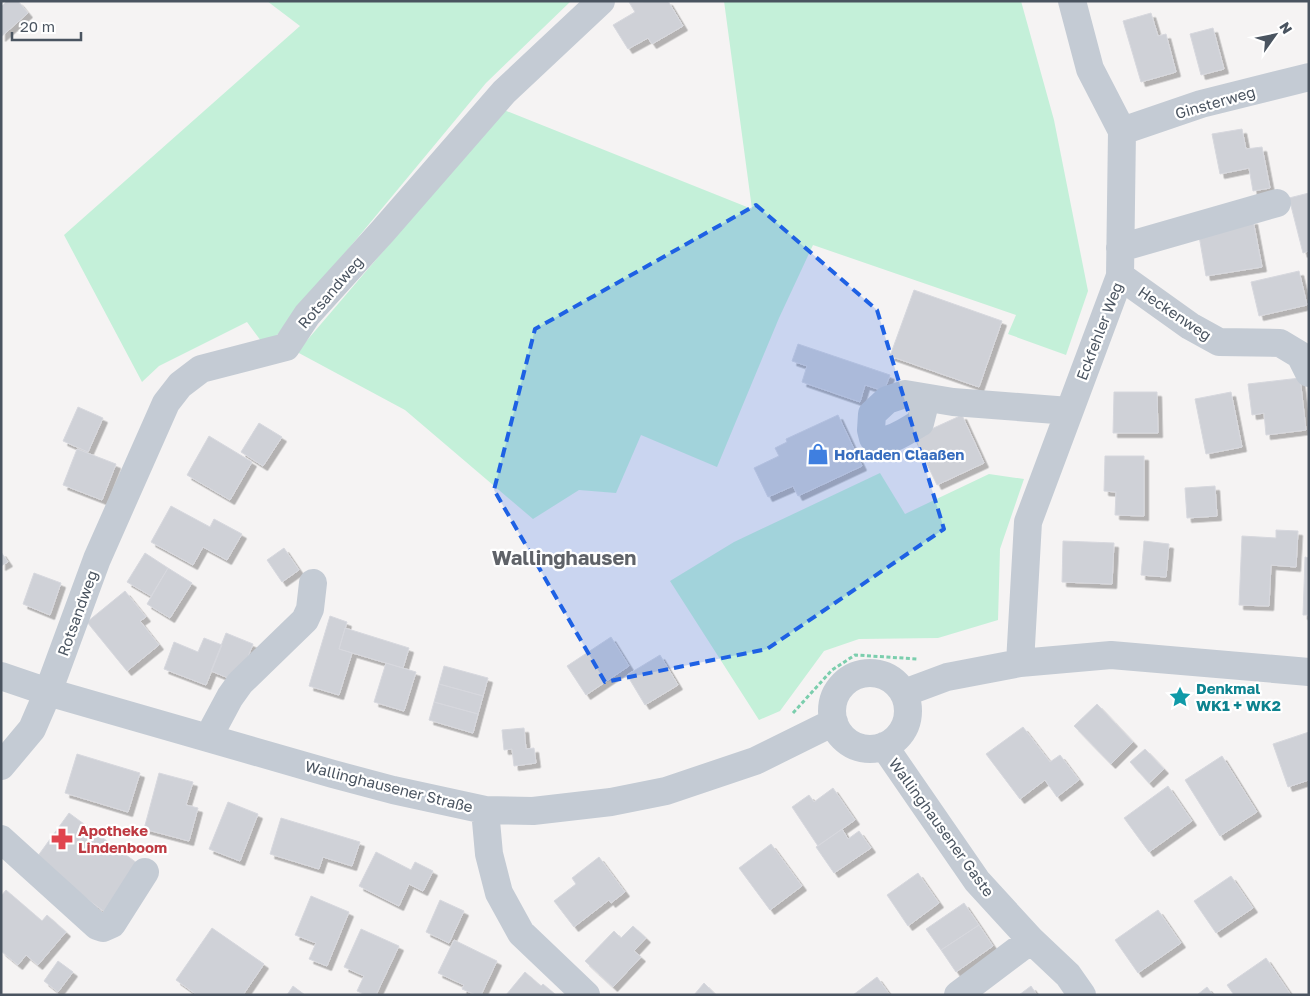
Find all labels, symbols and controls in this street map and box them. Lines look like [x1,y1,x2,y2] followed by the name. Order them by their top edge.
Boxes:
[12,10,81,42] scale bar
[1250,10,1300,60] north arrow
[20,17,55,35] text: 20 m
[1276,19,1296,37] text: N
[1173,82,1257,122] street label: Ginsterweg
[294,252,366,332] street label: Rotsandweg
[1072,279,1126,383] street label: Eckfehler Weg
[1135,282,1215,344] street label: Heckenweg
[805,441,831,467] shop icon: Hofladen Claaßen
[834,445,964,463] place label: Hofladen Claaßen
[492,545,636,569] district label: Wallinghausen
[53,568,101,658] street label: Rotsandweg
[1196,679,1281,714] place label: Denkmal WK1 + WK2
[1167,684,1193,710] place icon: Denkmal WK1 + WK2
[886,754,999,900] street label: Wallinghausener Gaste
[303,756,475,816] street label: Wallinghausener Straße
[78,821,167,856] place label: Apotheke Lindenboom
[49,826,75,852] pharmacy icon: Apotheke Lindenboom

